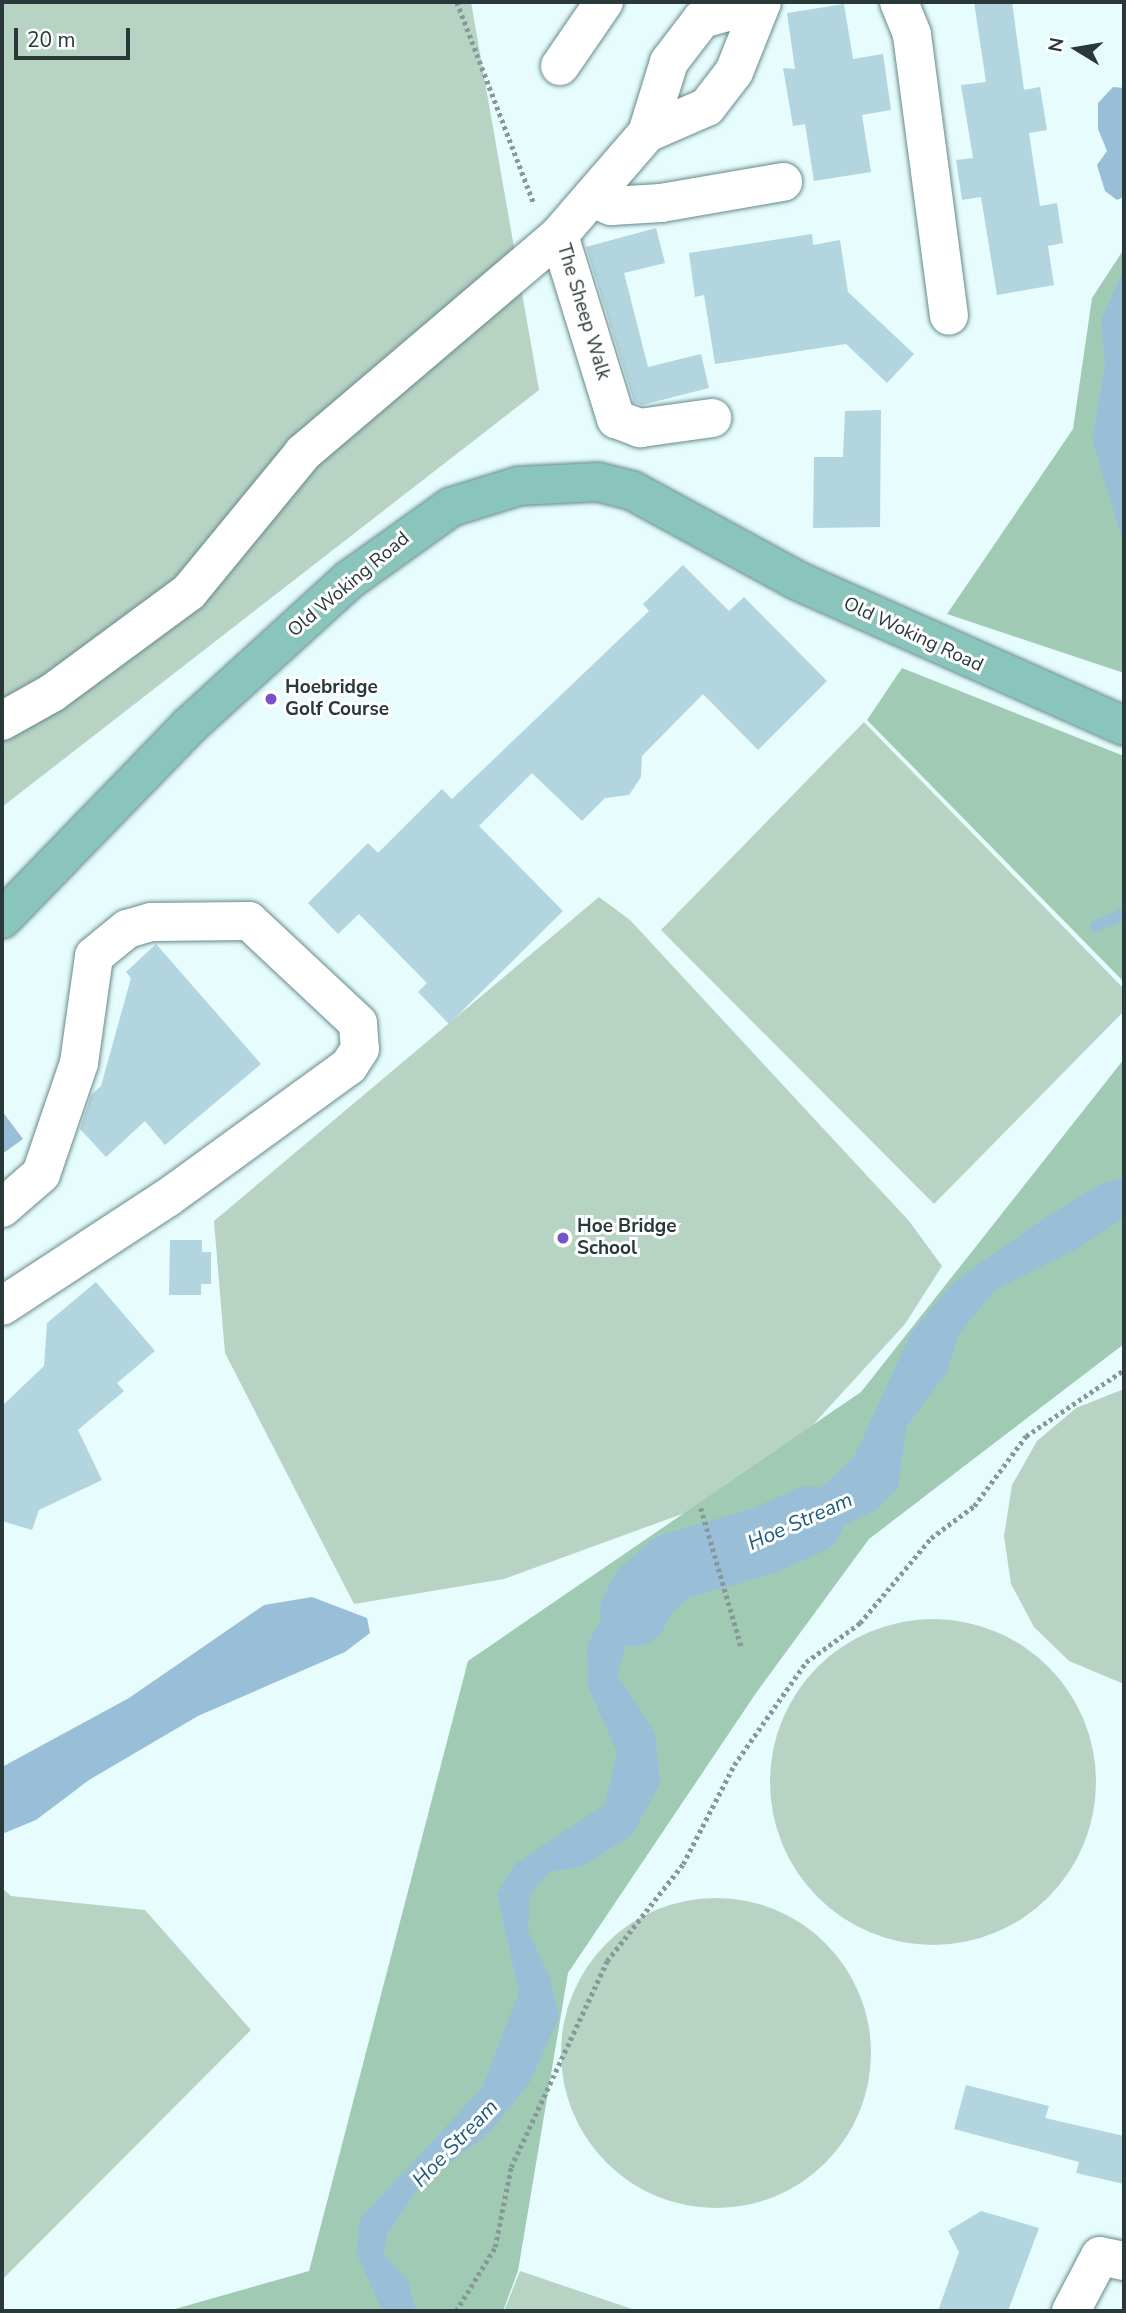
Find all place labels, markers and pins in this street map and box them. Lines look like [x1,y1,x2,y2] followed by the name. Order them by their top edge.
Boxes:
[285,677,389,721] place label: Hoebridge Golf Course
[263,691,279,707] marker: Hoebridge Golf Course
[577,1216,677,1260] place label: Hoe Bridge School
[555,1230,571,1246] marker: Hoe Bridge School

